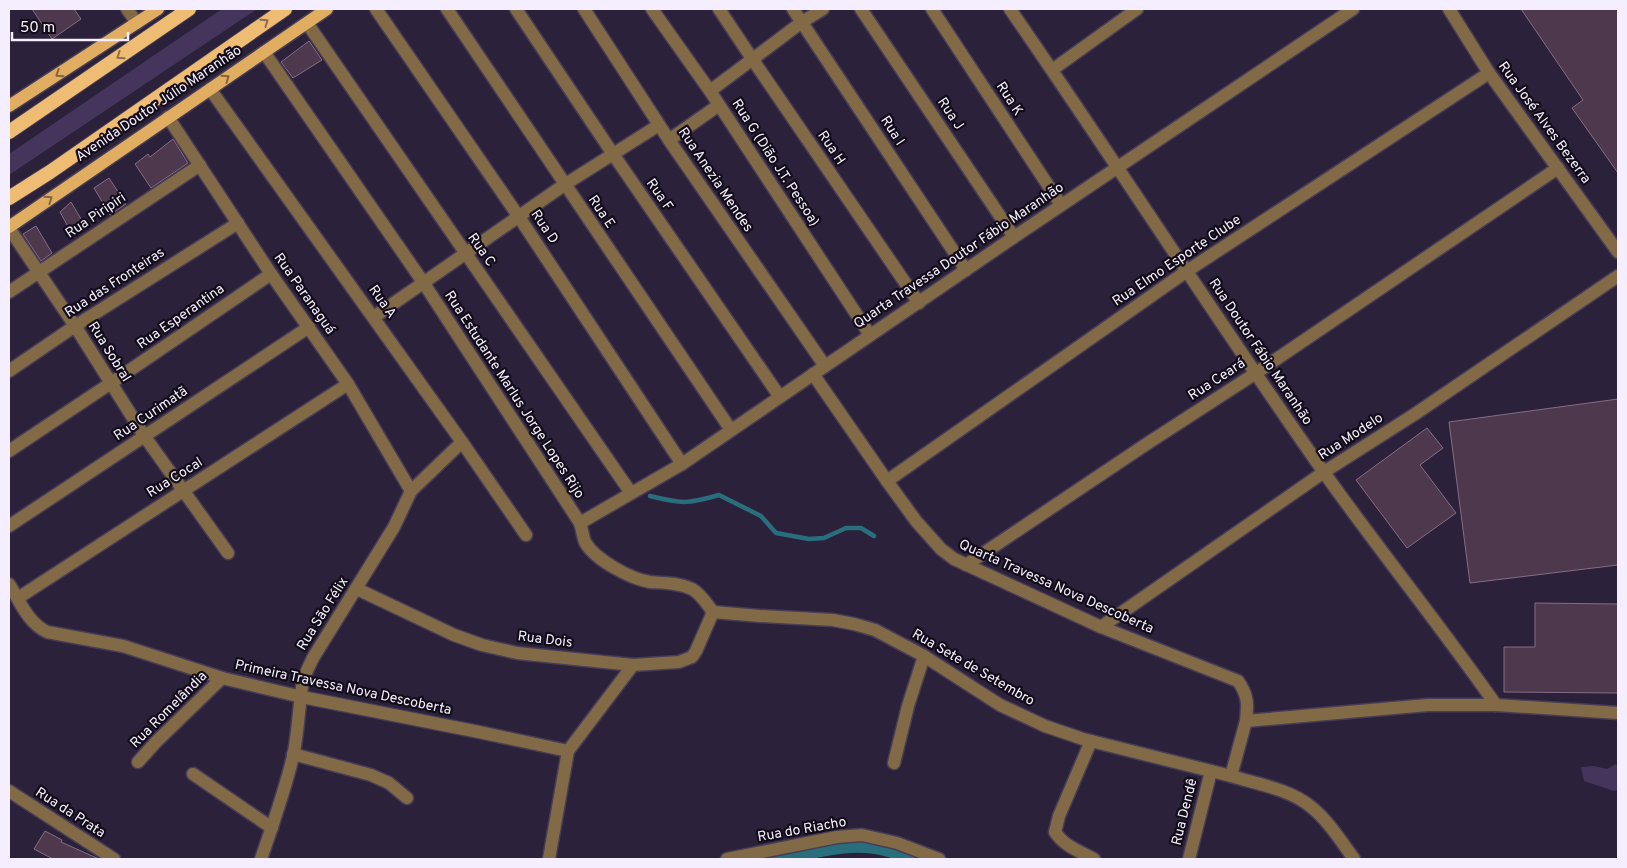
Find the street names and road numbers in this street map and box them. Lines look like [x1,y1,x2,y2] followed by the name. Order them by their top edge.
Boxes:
[73,42,245,166] street label: Avenida Doutor Júlio Maranhão
[1494,59,1594,187] street label: Rua José Alves Bezerra
[992,79,1026,119] street label: Rua K
[933,95,967,133] street label: Rua J
[728,96,822,230] street label: Rua G (Dião J.T. Pessoa)
[876,113,908,149] street label: Rua I
[674,125,756,235] street label: Rua Anezia Mendes
[813,128,849,168] street label: Rua H
[642,176,676,215] street label: Rua F
[851,179,1067,333] street label: Quarta Travessa Doutor Fábio Maranhão
[62,190,130,242] street label: Rua Piripiri
[584,192,618,232] street label: Rua E
[527,207,561,247] street label: Rua D
[1109,212,1245,310] street label: Rua Elmo Esporte Clube
[463,230,499,270] street label: Rua C
[62,244,168,322] street label: Rua das Fronteiras
[270,250,338,338] street label: Rua Paranaguá
[1205,275,1316,429] street label: Rua Doutor Fábio Maranhão
[134,281,228,353] street label: Rua Esperantina
[365,282,399,322] street label: Rua A
[440,288,588,502] street label: Rua Estudante Marlus Jorge Lopes Rijo
[84,319,134,385] street label: Rua Sobral
[1185,355,1249,405] street label: Rua Ceará
[111,383,191,445] street label: Rua Curimatã
[1315,410,1387,464] street label: Rua Modelo
[144,454,206,502] street label: Rua Cocal
[956,536,1156,638] street label: Quarta Travessa Nova Descoberta
[294,574,352,654] street label: Rua São Félix
[909,626,1038,710] street label: Rua Sete de Setembro
[517,628,573,652] street label: Rua Dois
[233,657,453,719] street label: Primeira Travessa Nova Descoberta
[127,668,211,752] street label: Rua Romelândia
[1168,777,1202,847] street label: Rua Dendê
[32,784,108,842] street label: Rua da Prata
[756,814,848,846] street label: Rua do Riacho

